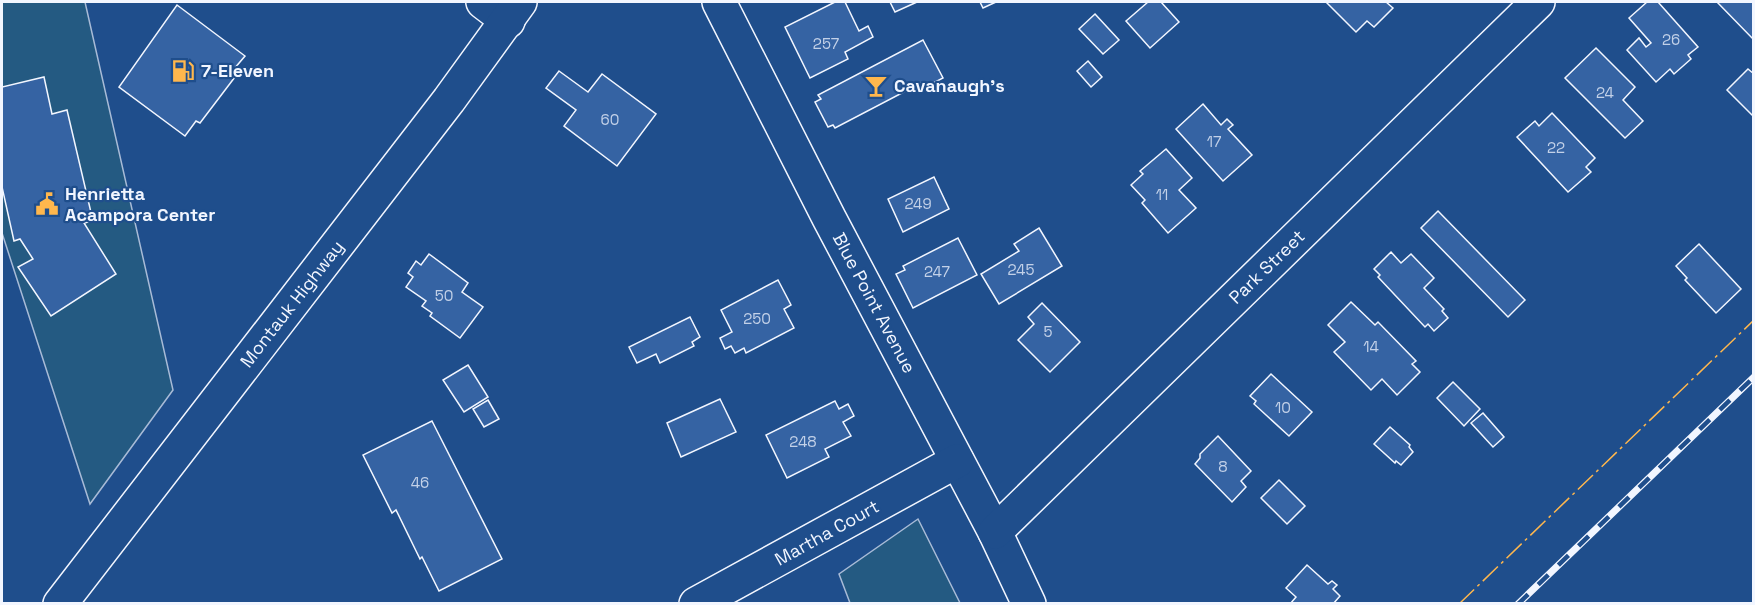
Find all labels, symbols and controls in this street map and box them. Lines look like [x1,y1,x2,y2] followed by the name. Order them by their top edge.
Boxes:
[1662,30,1680,49] house number: 26
[813,34,839,53] house number: 257
[170,58,196,84] fuel station icon: 7-Eleven
[201,59,274,82] place label: 7-Eleven
[863,73,889,99] bar icon: Cavanaugh's
[894,74,1005,97] place label: Cavanaugh's
[1596,83,1614,102] house number: 24
[601,110,619,129] house number: 60
[1207,132,1221,151] house number: 17
[1547,138,1565,157] house number: 22
[65,182,215,226] place label: Henrietta Acampora Center
[1156,185,1168,204] house number: 11
[34,191,60,217] public building icon: Henrietta Acampora Center
[904,194,932,213] house number: 249
[1224,225,1310,309] street label: Park Street
[828,229,921,377] street label: Blue Point Avenue
[235,235,348,372] street label: Montauk Highway
[1008,260,1034,279] house number: 245
[924,262,950,281] house number: 247
[435,286,453,305] house number: 50
[743,309,771,328] house number: 250
[1044,322,1053,341] house number: 5
[1363,337,1379,356] house number: 14
[1275,398,1291,417] house number: 10
[789,432,817,451] house number: 248
[1218,457,1228,476] house number: 8
[411,473,429,492] house number: 46
[771,494,883,571] street label: Martha Court

